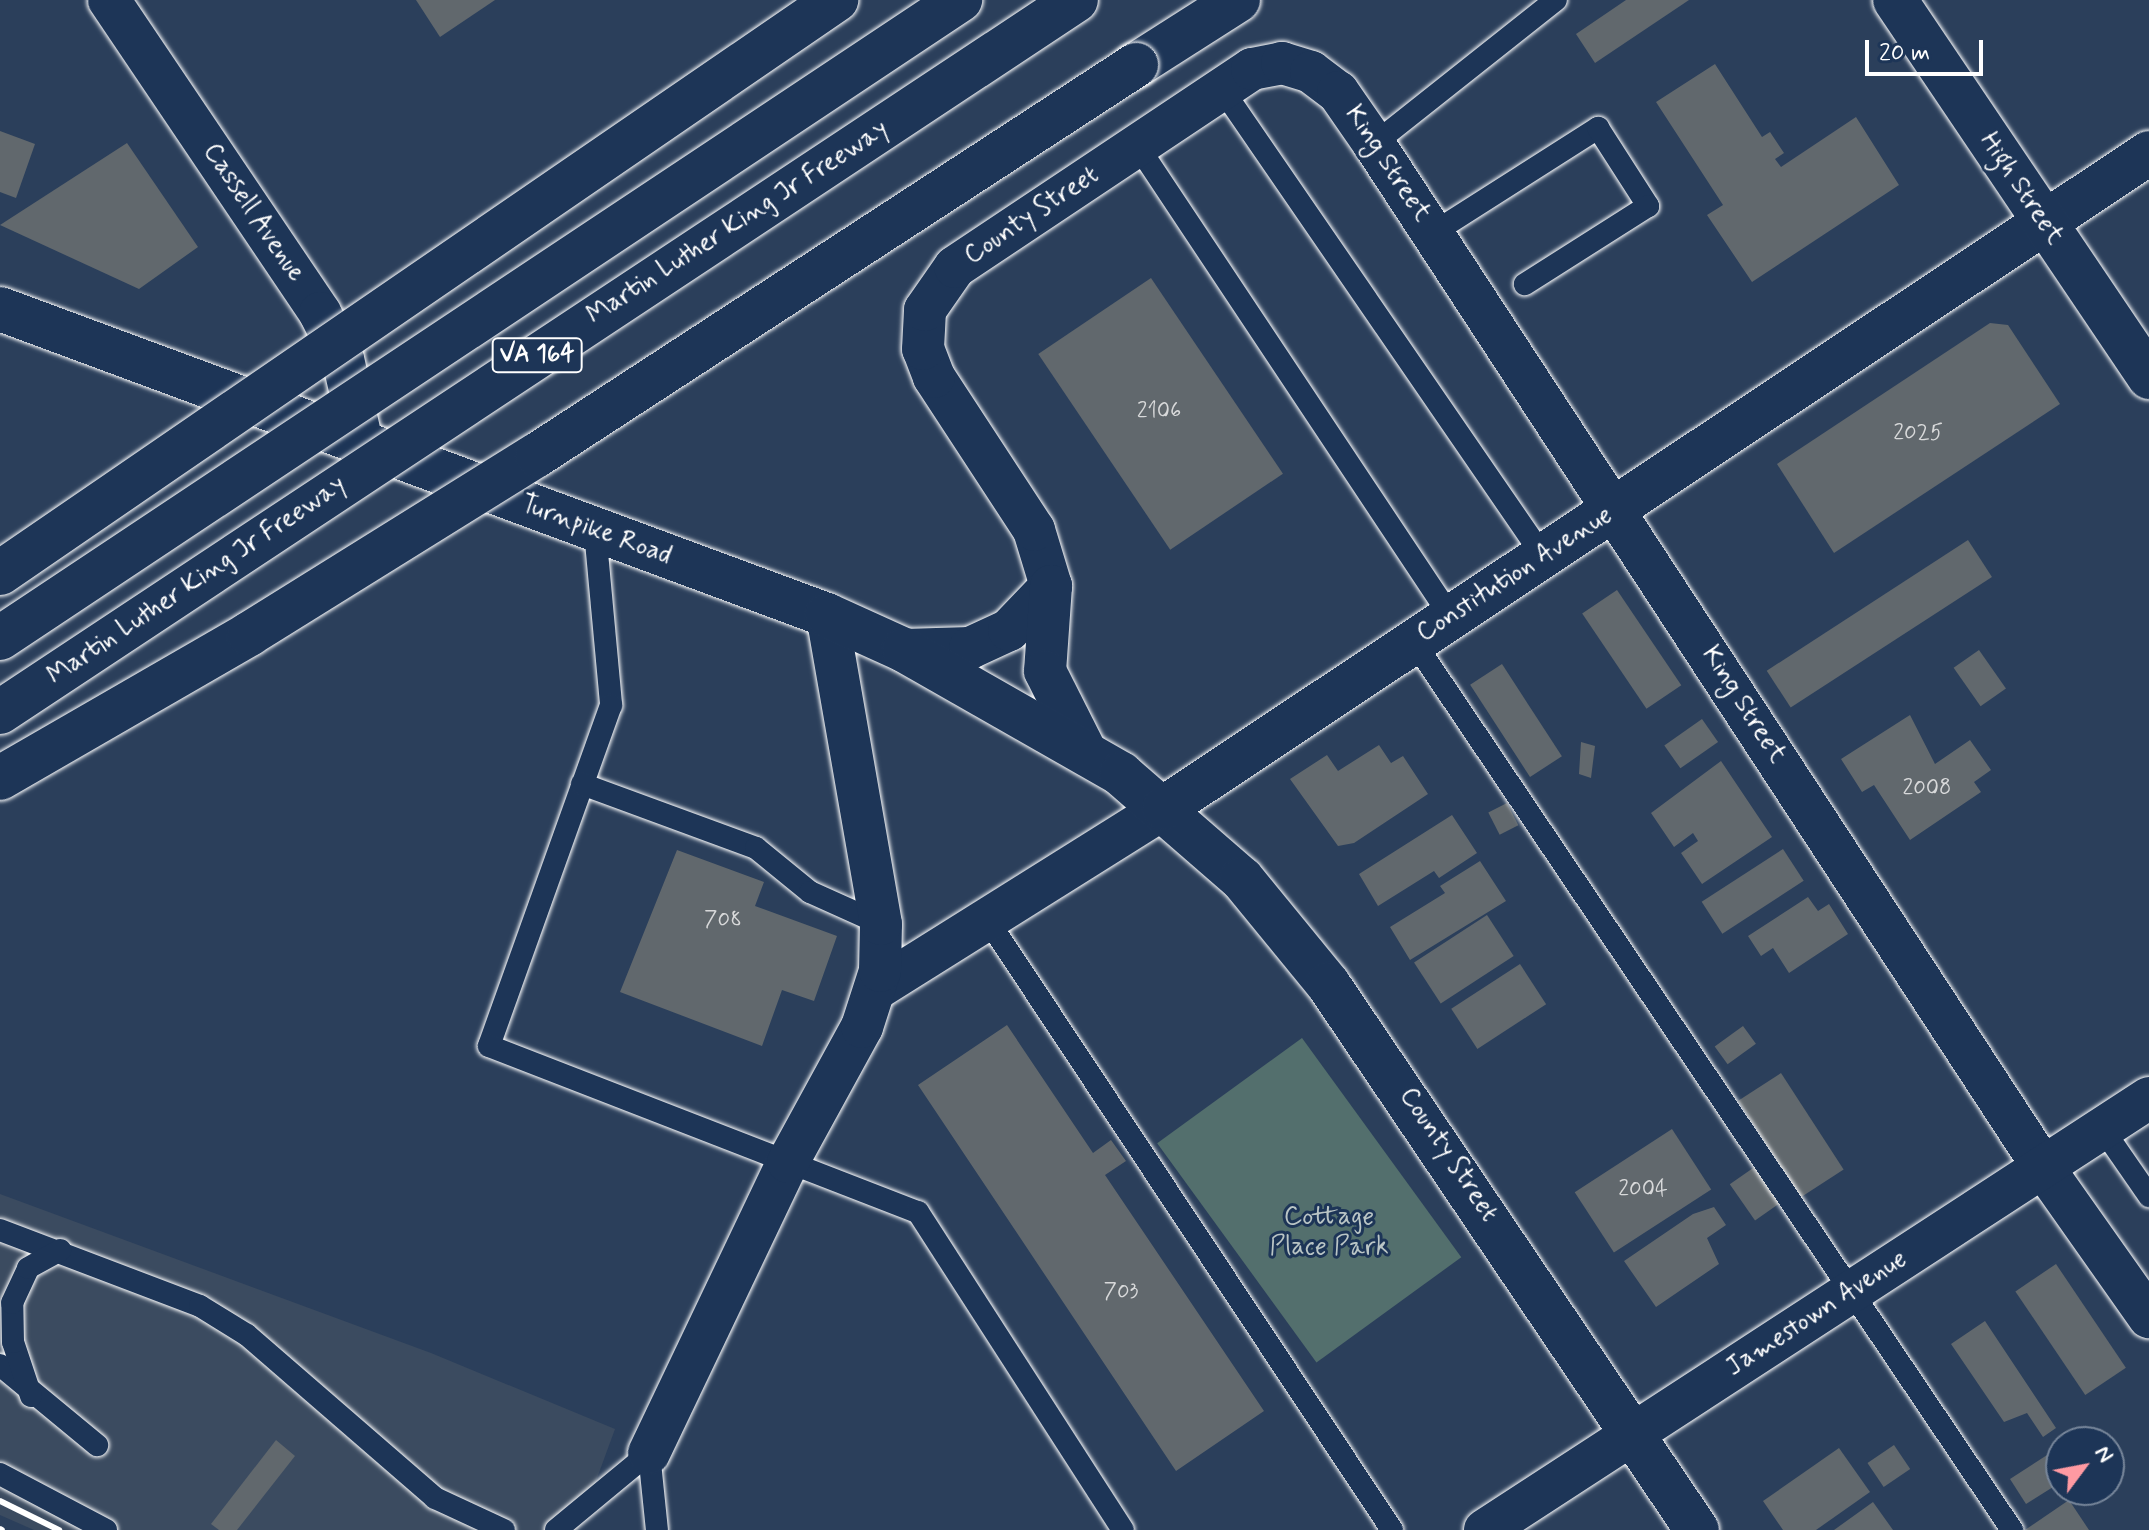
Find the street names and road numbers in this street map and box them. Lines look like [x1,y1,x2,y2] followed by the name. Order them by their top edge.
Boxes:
[1337,100,1437,228] street label: King Street
[582,114,894,332] street label: Martin Luther King Jr Freeway
[1972,127,2070,251] street label: High Street
[193,135,313,291] street label: Cassell Avenue
[957,158,1107,274] street label: County Street
[491,335,583,375] road number: VA 164
[43,470,351,692] street label: Martin Luther King Jr Freeway
[517,490,675,572] street label: Turnpike Road
[1413,501,1617,649] street label: Constitution Avenue
[1694,641,1792,769] street label: King Street
[1390,1080,1506,1230] street label: County Street
[1719,1243,1915,1385] street label: Jamestown Avenue

